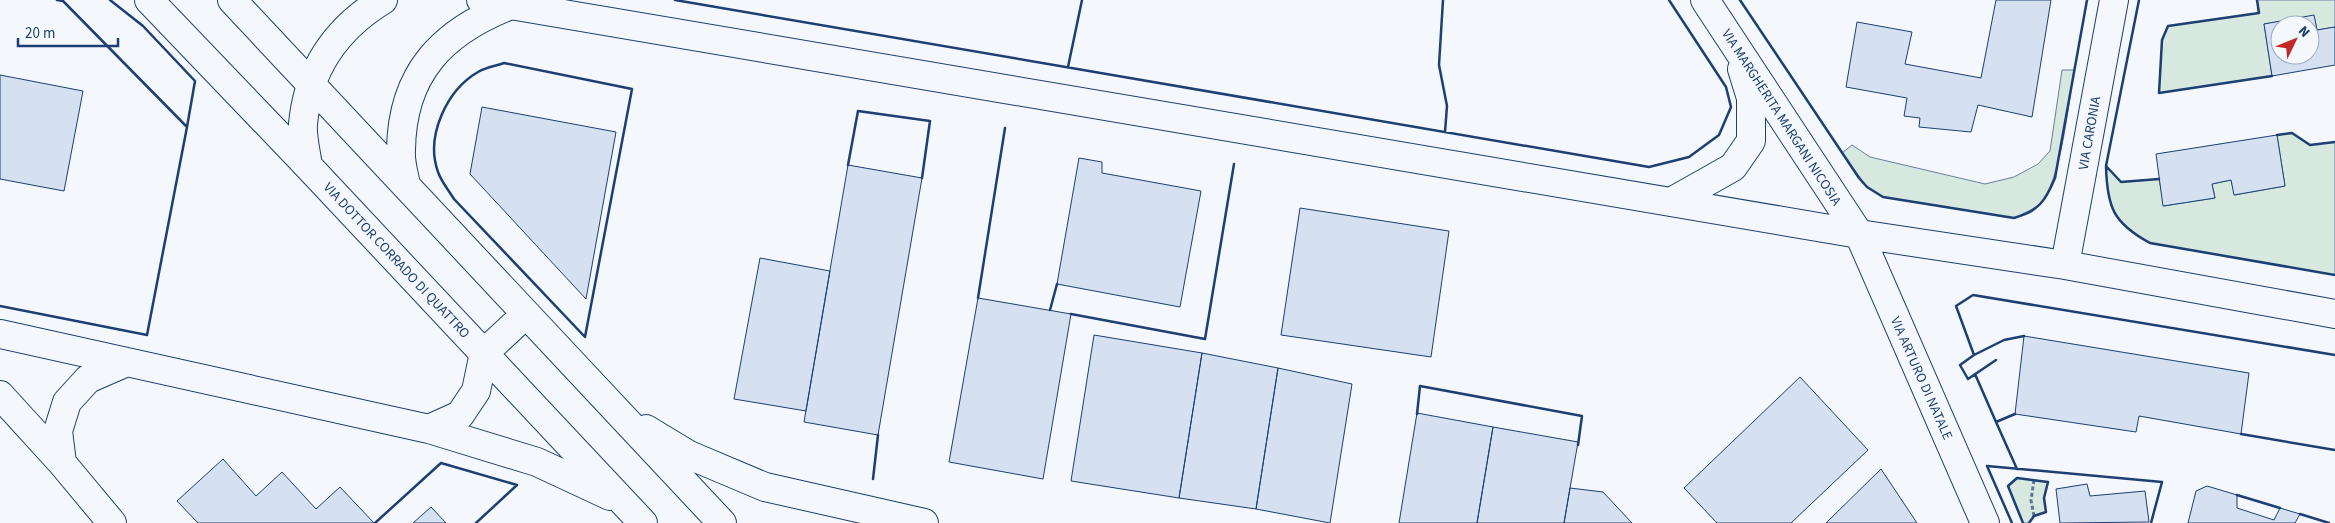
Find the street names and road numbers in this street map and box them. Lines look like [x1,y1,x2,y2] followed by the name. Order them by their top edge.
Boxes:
[1716,25,1846,210] street label: VIA MARGHERITA MARGANI NICOSIA
[2074,94,2106,172] street label: VIA CARONIA
[318,178,474,343] street label: VIA DOTTOR CORRADO DI QUATTRO
[1885,314,1957,443] street label: VIA ARTURO DI NATALE

